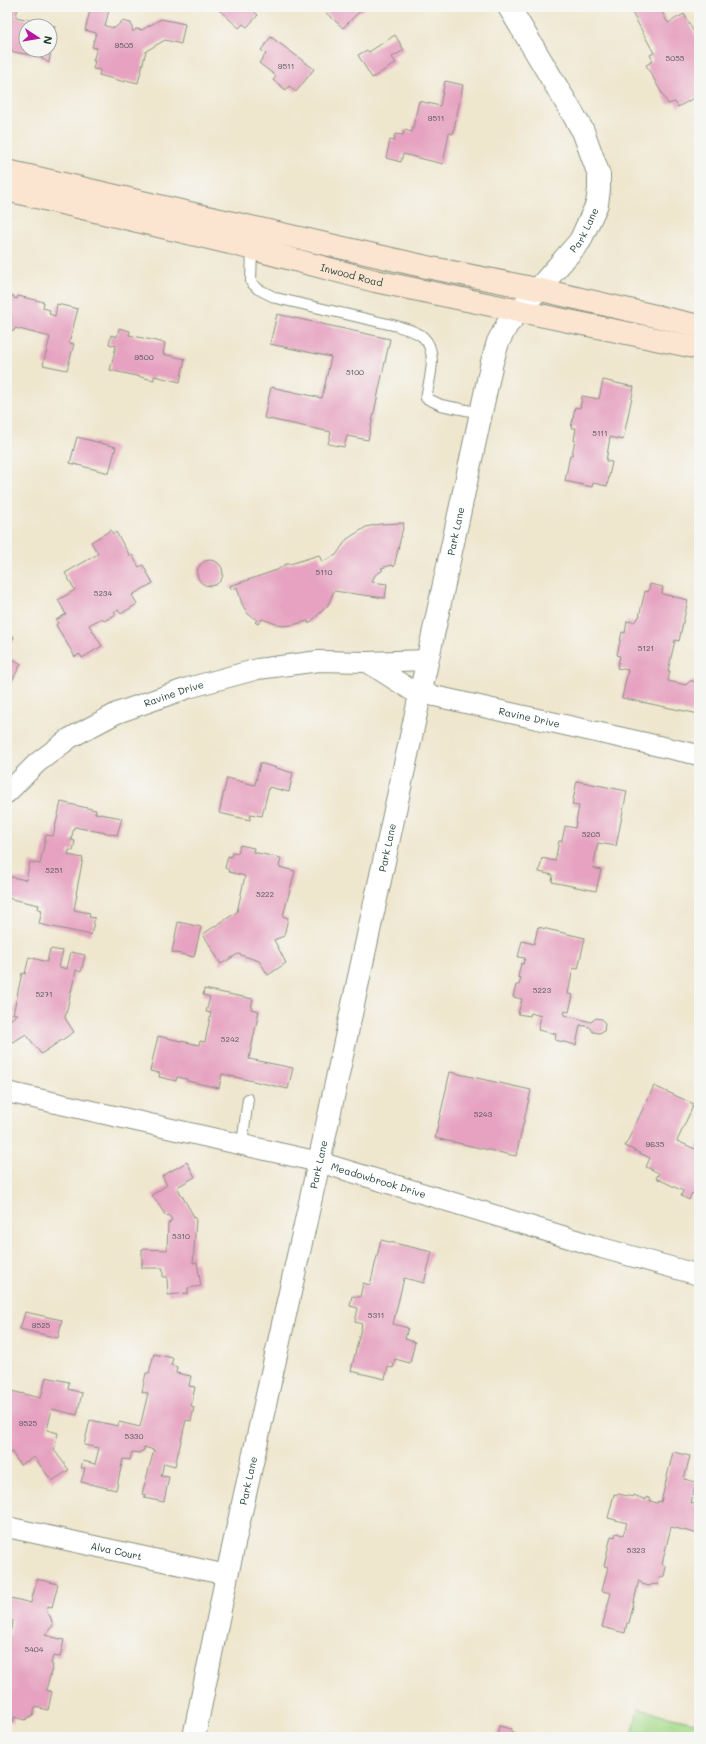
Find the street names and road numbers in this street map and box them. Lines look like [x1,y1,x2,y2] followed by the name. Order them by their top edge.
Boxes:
[566,205,601,255] street label: Park Lane
[319,260,384,289] street label: Inwood Road
[443,506,467,557] street label: Park Lane
[142,677,205,710] street label: Ravine Drive
[497,704,561,731] street label: Ravine Drive
[375,822,399,873] street label: Park Lane
[306,1139,331,1190] street label: Park Lane
[329,1159,428,1201] street label: Meadowbrook Drive
[236,1455,260,1506] street label: Park Lane
[89,1538,143,1563] street label: Alva Court

